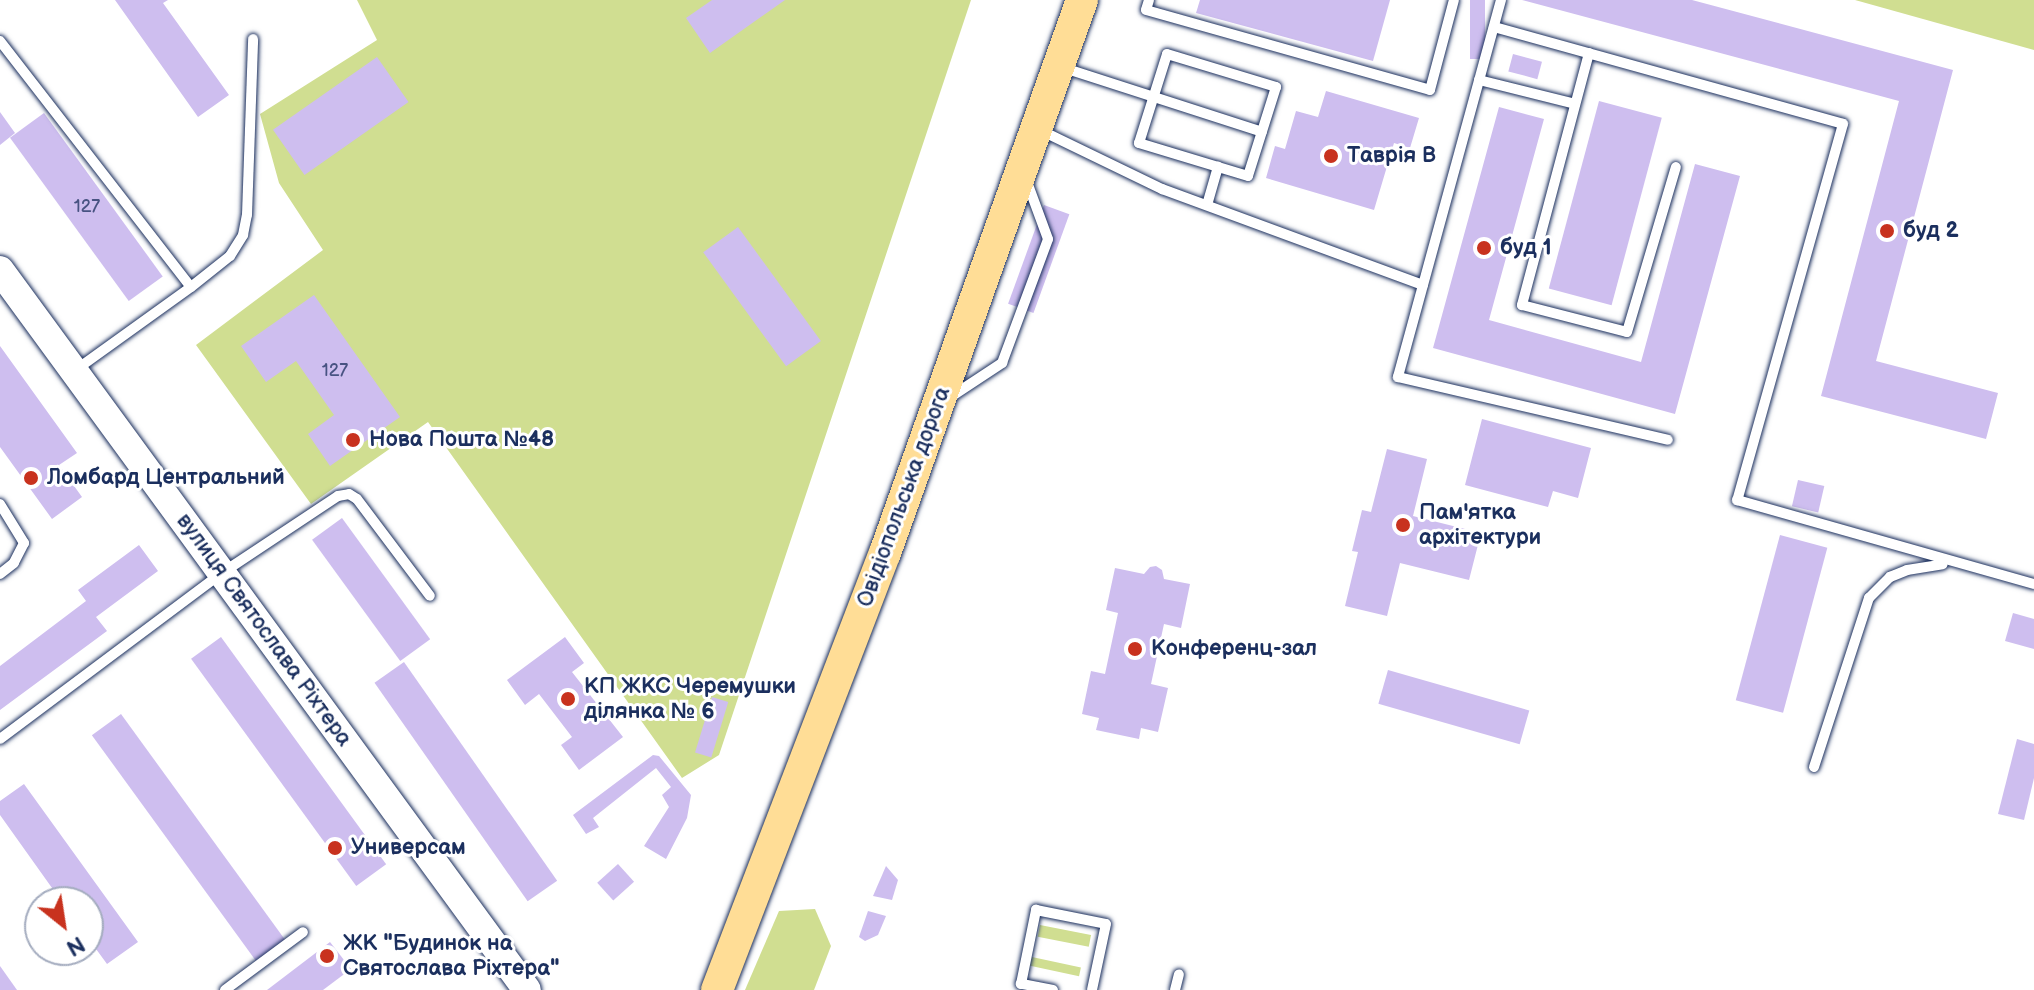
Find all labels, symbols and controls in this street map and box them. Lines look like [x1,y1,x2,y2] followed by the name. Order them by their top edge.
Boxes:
[1347,143,1436,169] place label: Таврія В
[1322,147,1340,165] marker: Таврія В
[74,196,100,218] house number: 127
[1903,218,1959,244] place label: буд 2
[1878,222,1896,240] marker: буд 2
[1500,235,1552,261] place label: буд 1
[1475,239,1493,257] marker: буд 1
[322,360,348,382] house number: 127
[852,383,956,611] street label: Овідіопольська дорога
[369,427,554,453] place label: Нова Пошта №48
[344,431,362,449] marker: Нова Пошта №48
[47,465,285,491] place label: Ломбард Центральний
[22,469,40,487] marker: Ломбард Центральний
[1419,499,1541,550] place label: Пам'ятка архітектури
[171,508,357,752] street label: вулиця Святослава Ріхтера
[1394,516,1412,534] marker: Пам'ятка архітектури
[1151,636,1317,662] place label: Конференц-зал
[1126,640,1144,658] marker: Конференц-зал
[584,673,796,724] place label: КП ЖКС Черемушки ділянка № 6
[559,690,577,708] marker: КП ЖКС Черемушки ділянка № 6
[351,835,466,861] place label: Универсам
[326,839,344,857] marker: Универсам
[24,886,104,966] north arrow
[61,930,89,961] text: N
[343,930,560,982] place label: ЖК "Будинок на Святослава Ріхтера"
[318,947,336,965] marker: ЖК "Будинок на Святослава Ріхтера"

